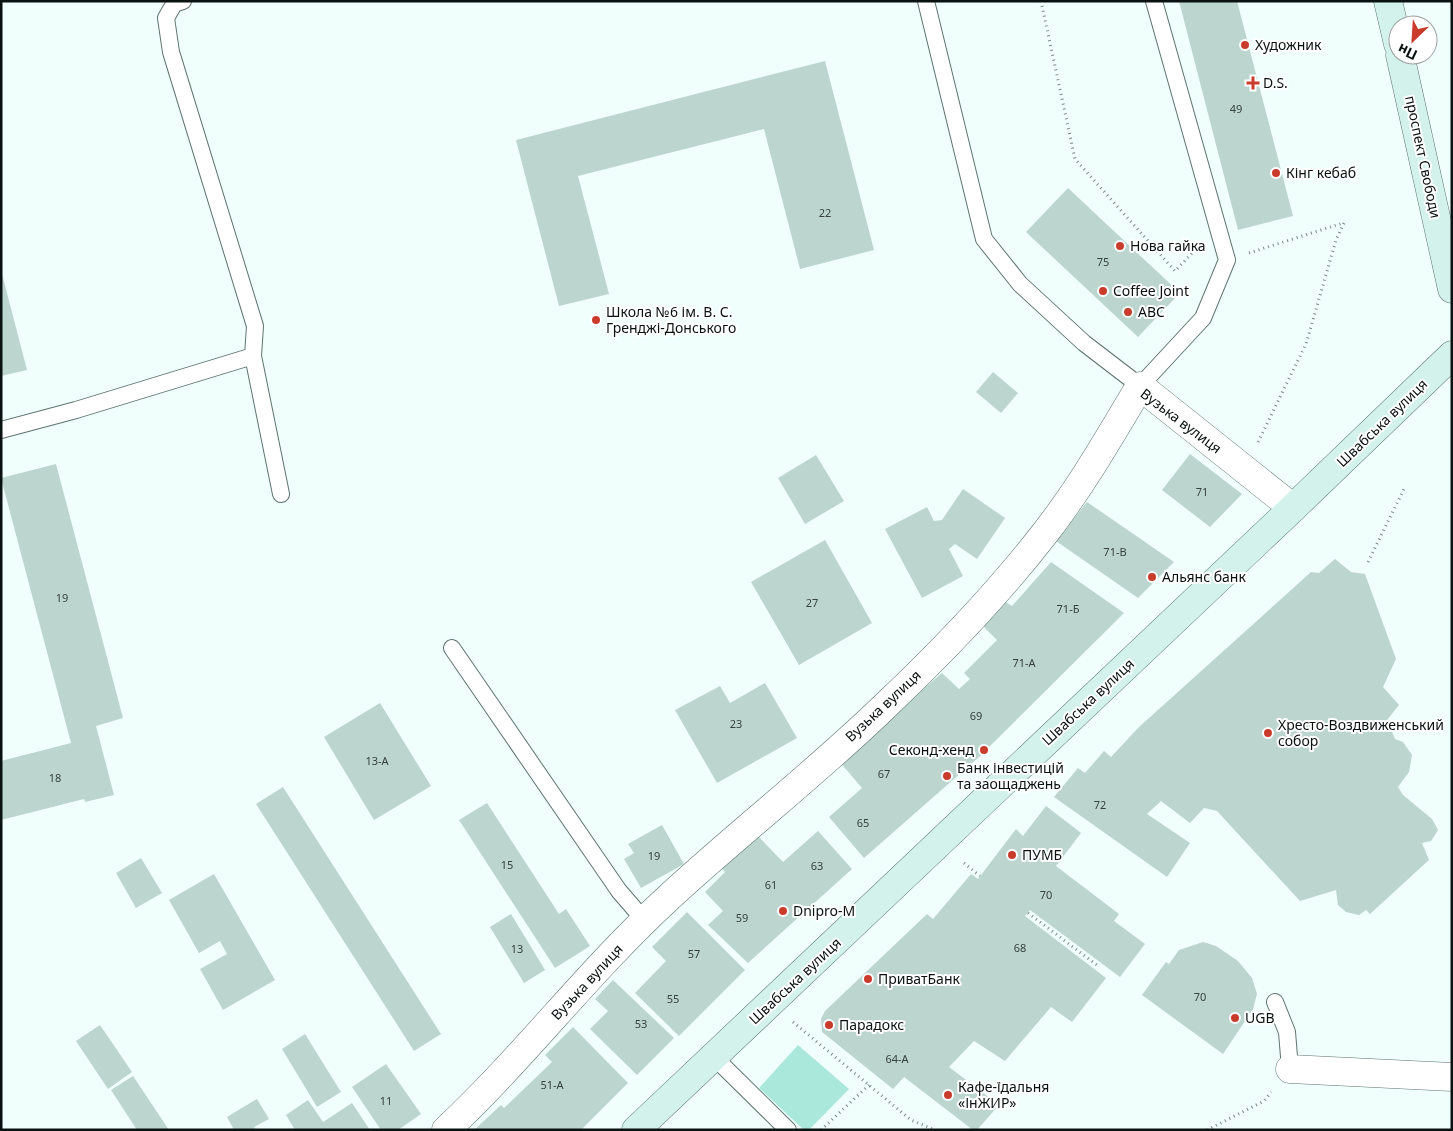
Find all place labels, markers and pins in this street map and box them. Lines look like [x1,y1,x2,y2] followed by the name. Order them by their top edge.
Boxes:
[1255,35,1322,54] place label: Художник
[1239,39,1251,51] marker: Художник
[1263,73,1288,92] place label: D.S.
[1247,77,1259,89] marker: D.S.
[1286,163,1356,182] place label: Кінг кебаб
[1270,167,1282,179] marker: Кінг кебаб
[1130,236,1206,255] place label: Нова гайка
[1114,240,1126,252] marker: Нова гайка
[1113,281,1189,300] place label: Coffee Joint
[1097,285,1109,297] marker: Coffee Joint
[606,302,736,337] place label: Школа №6 ім. В. С. Гренджі-Донського
[1138,302,1165,321] place label: ABC
[1122,306,1134,318] marker: ABC
[590,314,602,326] marker: Школа №6 ім. В. С. Гренджі-Донського
[1162,567,1246,586] place label: Альянс банк
[1146,571,1158,583] marker: Альянс банк
[1278,715,1444,750] place label: Хресто-Воздвиженський собор
[1262,727,1274,739] marker: Хресто-Воздвиженський собор
[889,740,974,759] place label: Секонд-хенд
[978,744,990,756] marker: Секонд-хенд
[957,758,1064,793] place label: Банк інвестицій та заощаджень
[941,770,953,782] marker: Банк інвестицій та заощаджень
[1022,845,1062,864] place label: ПУМБ
[1006,849,1018,861] marker: ПУМБ
[793,901,855,920] place label: Dnipro-M
[777,905,789,917] marker: Dnipro-M
[878,969,960,988] place label: ПриватБанк
[862,973,874,985] marker: ПриватБанк
[1245,1008,1275,1027] place label: UGB
[1229,1012,1241,1024] marker: UGB
[839,1015,904,1034] place label: Парадокс
[823,1019,835,1031] marker: Парадокс
[958,1077,1049,1112] place label: Кафе-їдальня «ІнЖИР»
[942,1089,954,1101] marker: Кафе-їдальня «ІнЖИР»

